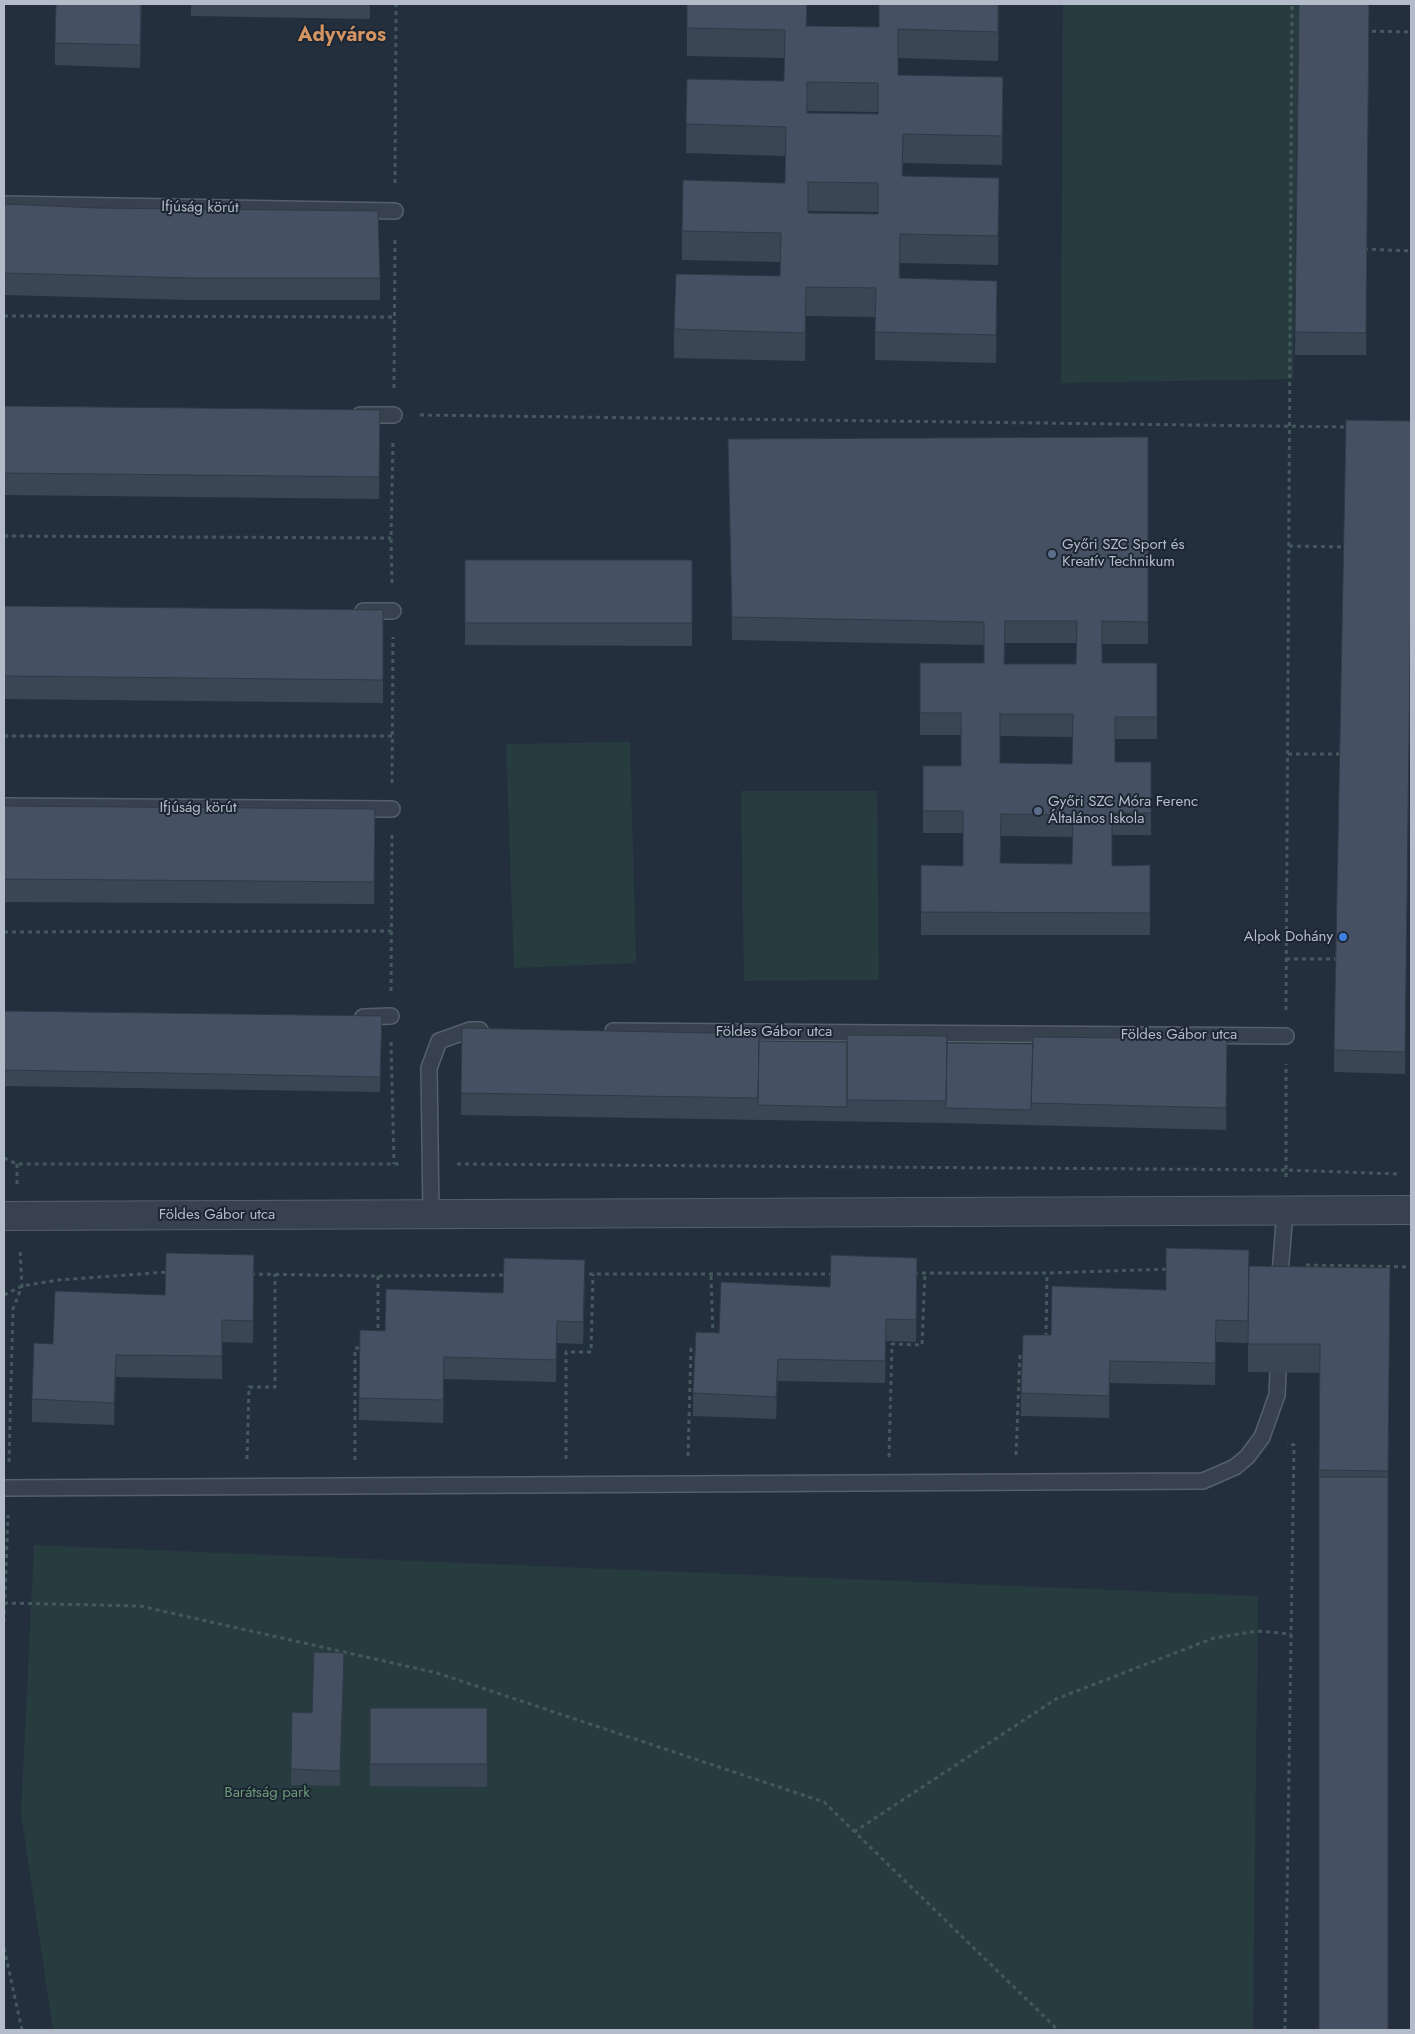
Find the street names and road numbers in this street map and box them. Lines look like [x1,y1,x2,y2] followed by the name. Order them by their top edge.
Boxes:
[161,198,239,218] street label: Ifjúság körút
[159,799,237,817] street label: Ifjúság körút
[716,1023,832,1041] street label: Földes Gábor utca
[1121,1026,1237,1044] street label: Földes Gábor utca
[159,1206,275,1224] street label: Földes Gábor utca

